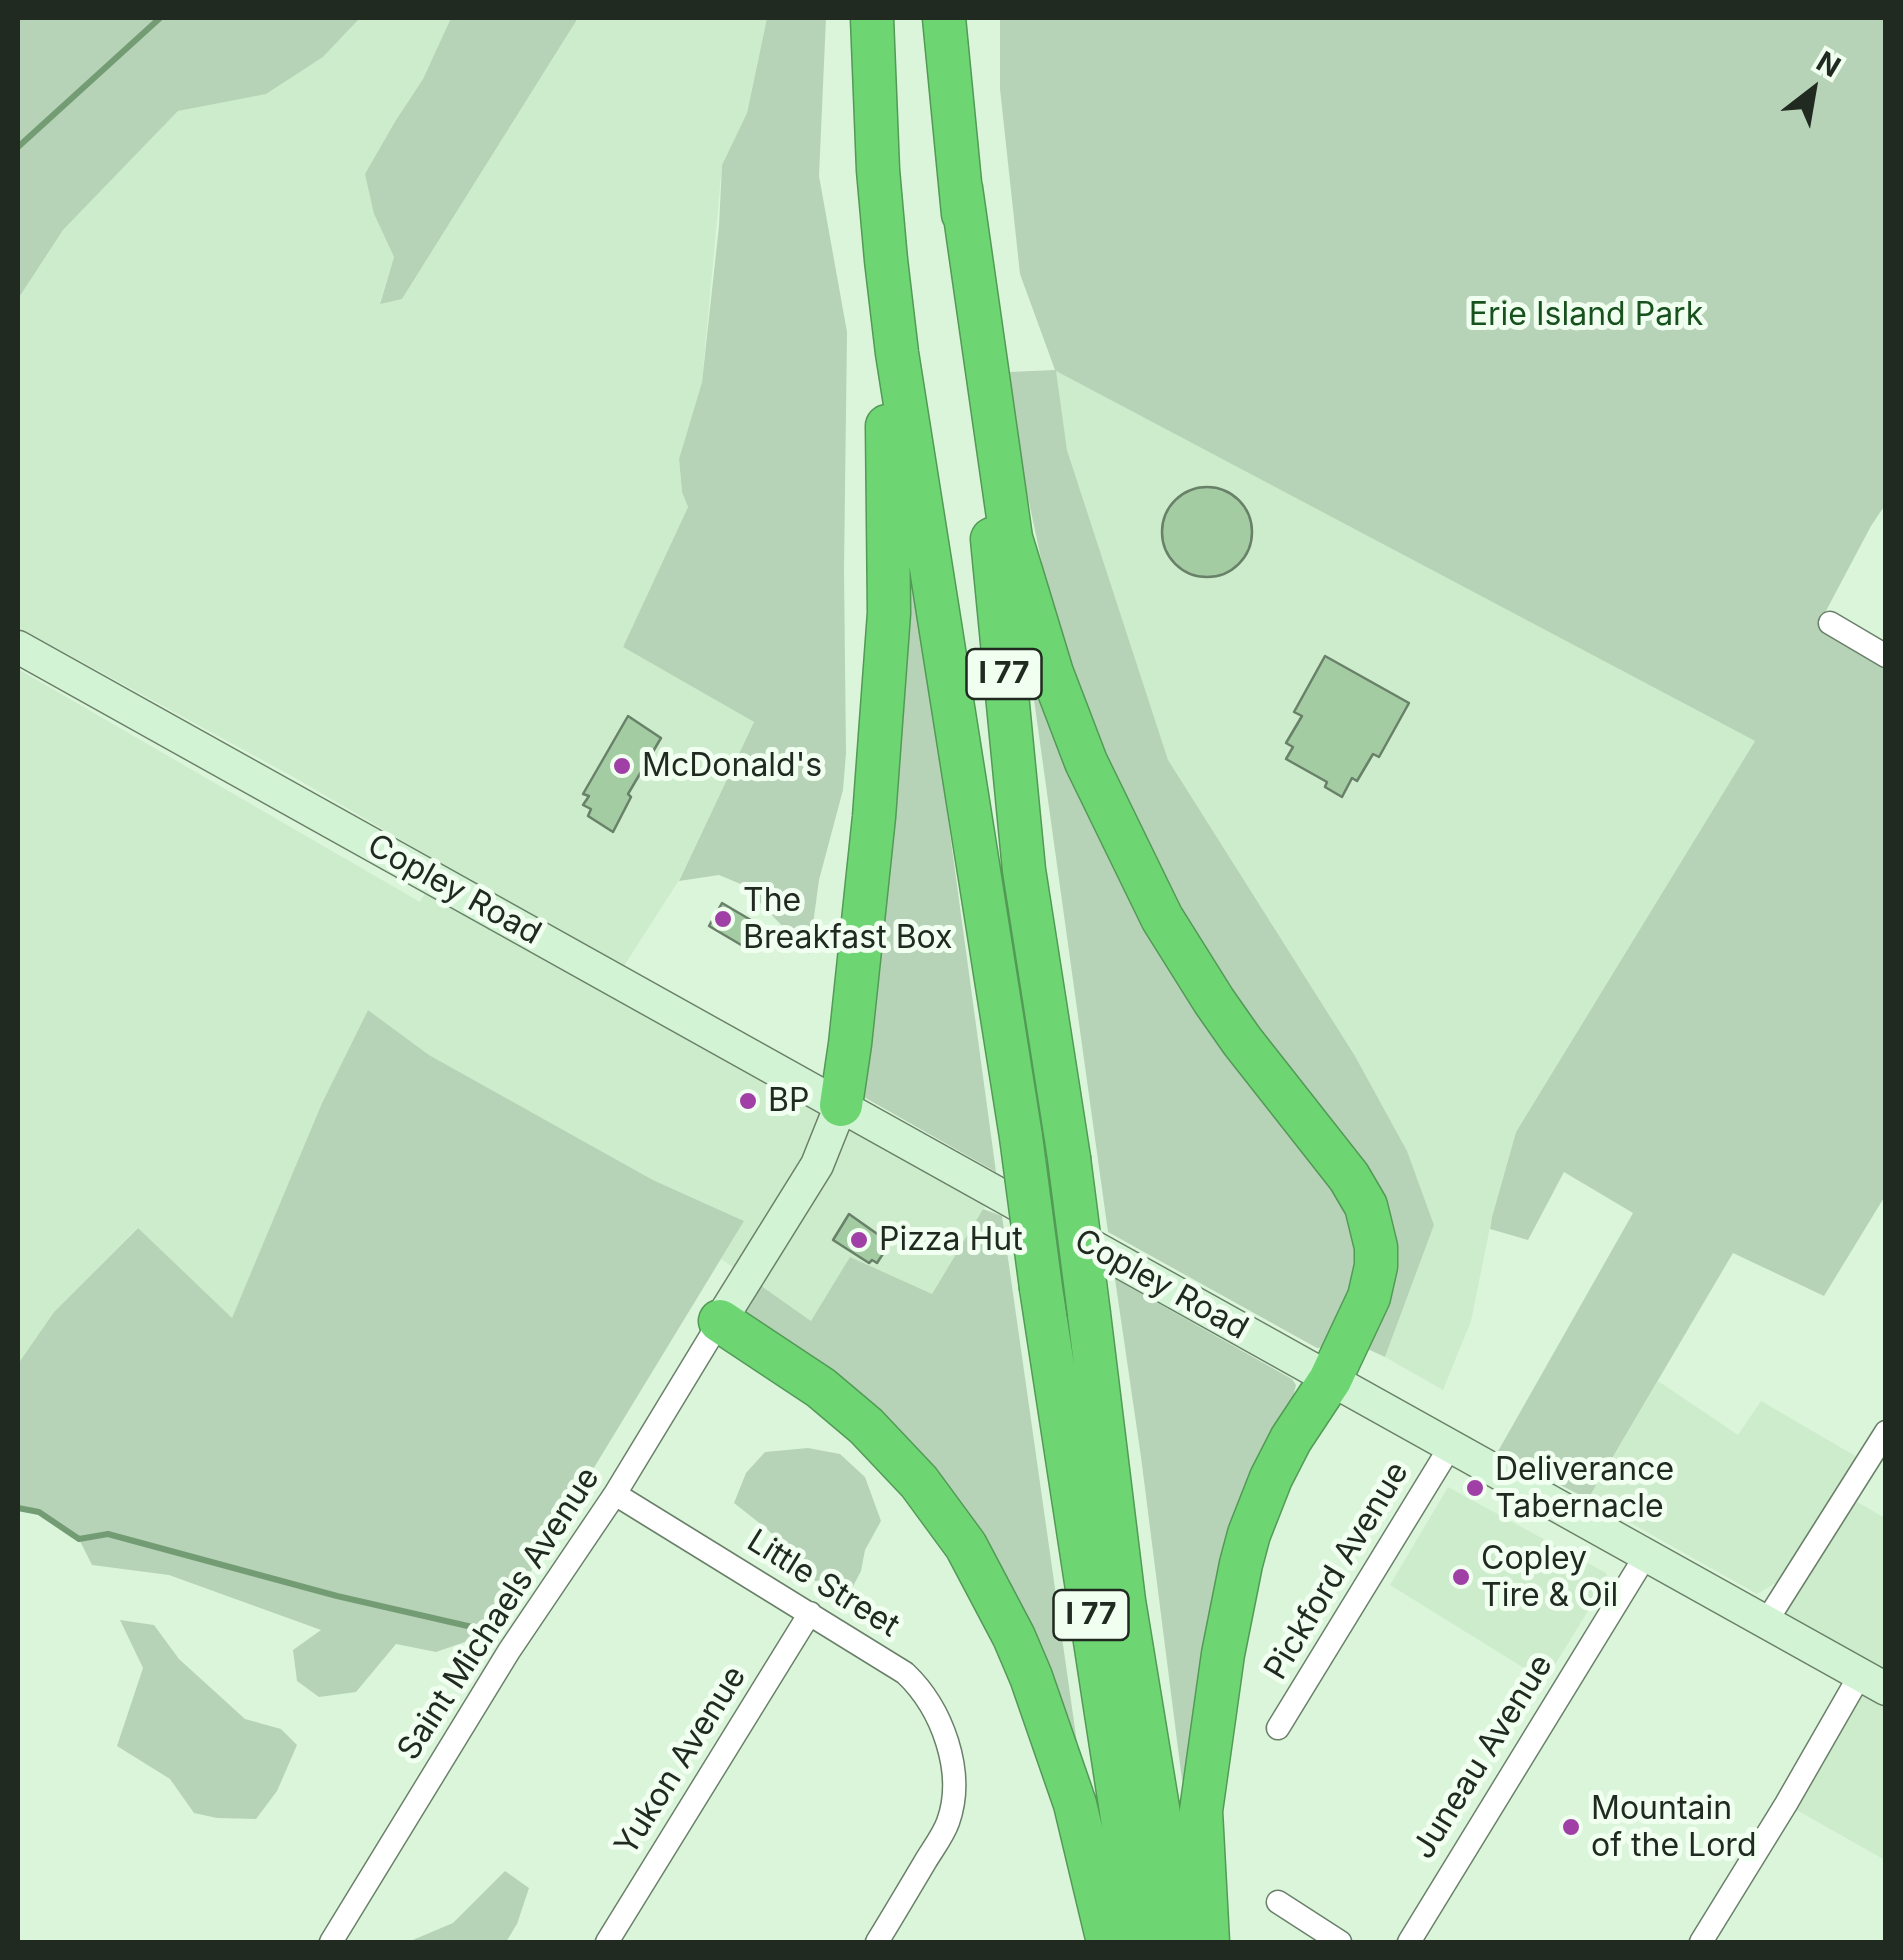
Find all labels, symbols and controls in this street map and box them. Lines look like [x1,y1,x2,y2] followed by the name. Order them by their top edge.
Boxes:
[1763,40,1863,140] north arrow
[1811,44,1846,84] text: N
[1469,296,1703,334] park label: Erie Island Park
[966,649,1042,699] road number: I 77
[642,747,822,785] place label: McDonald's
[611,755,633,777] marker: McDonald's
[361,827,547,953] street label: Copley Road
[743,882,952,957] place label: The Breakfast Box
[712,908,734,930] marker: The Breakfast Box
[768,1082,809,1120] place label: BP
[737,1090,759,1112] marker: BP
[879,1221,1023,1259] place label: Pizza Hut
[1068,1222,1254,1348] street label: Copley Road
[848,1229,870,1251] marker: Pizza Hut
[1495,1451,1674,1526] place label: Deliverance Tabernacle
[1257,1455,1417,1687] street label: Pickford Avenue
[390,1460,608,1768] street label: Saint Michaels Avenue
[1464,1477,1486,1499] marker: Deliverance Tabernacle
[740,1522,906,1646] street label: Little Street
[1481,1540,1618,1615] place label: Copley Tire & Oil
[1450,1566,1472,1588] marker: Copley Tire & Oil
[1054,1590,1128,1640] road number: I 77
[1405,1648,1561,1866] street label: Juneau Avenue
[608,1659,754,1863] street label: Yukon Avenue
[1591,1790,1756,1865] place label: Mountain of the Lord
[1560,1816,1582,1838] marker: Mountain of the Lord

